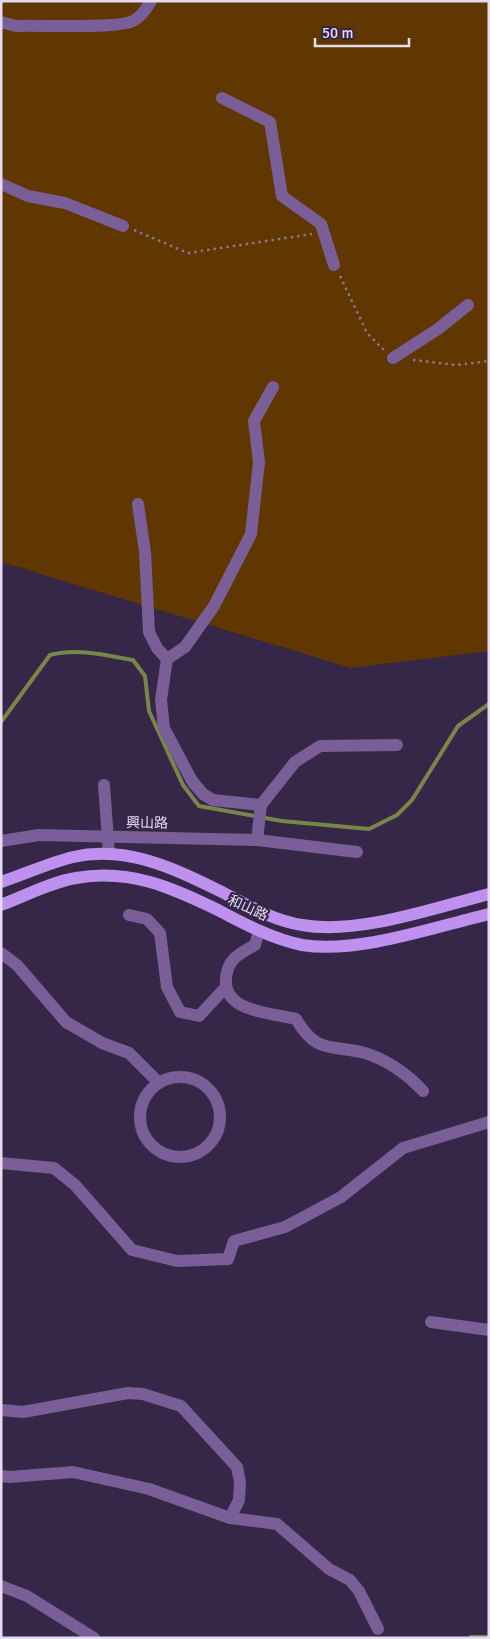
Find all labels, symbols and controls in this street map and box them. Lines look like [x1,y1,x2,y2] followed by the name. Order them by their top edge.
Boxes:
[315,15,409,47] scale bar
[322,24,353,42] text: 50 m
[126,814,168,832] street label: 興山路
[225,891,271,925] street label: 和山路

